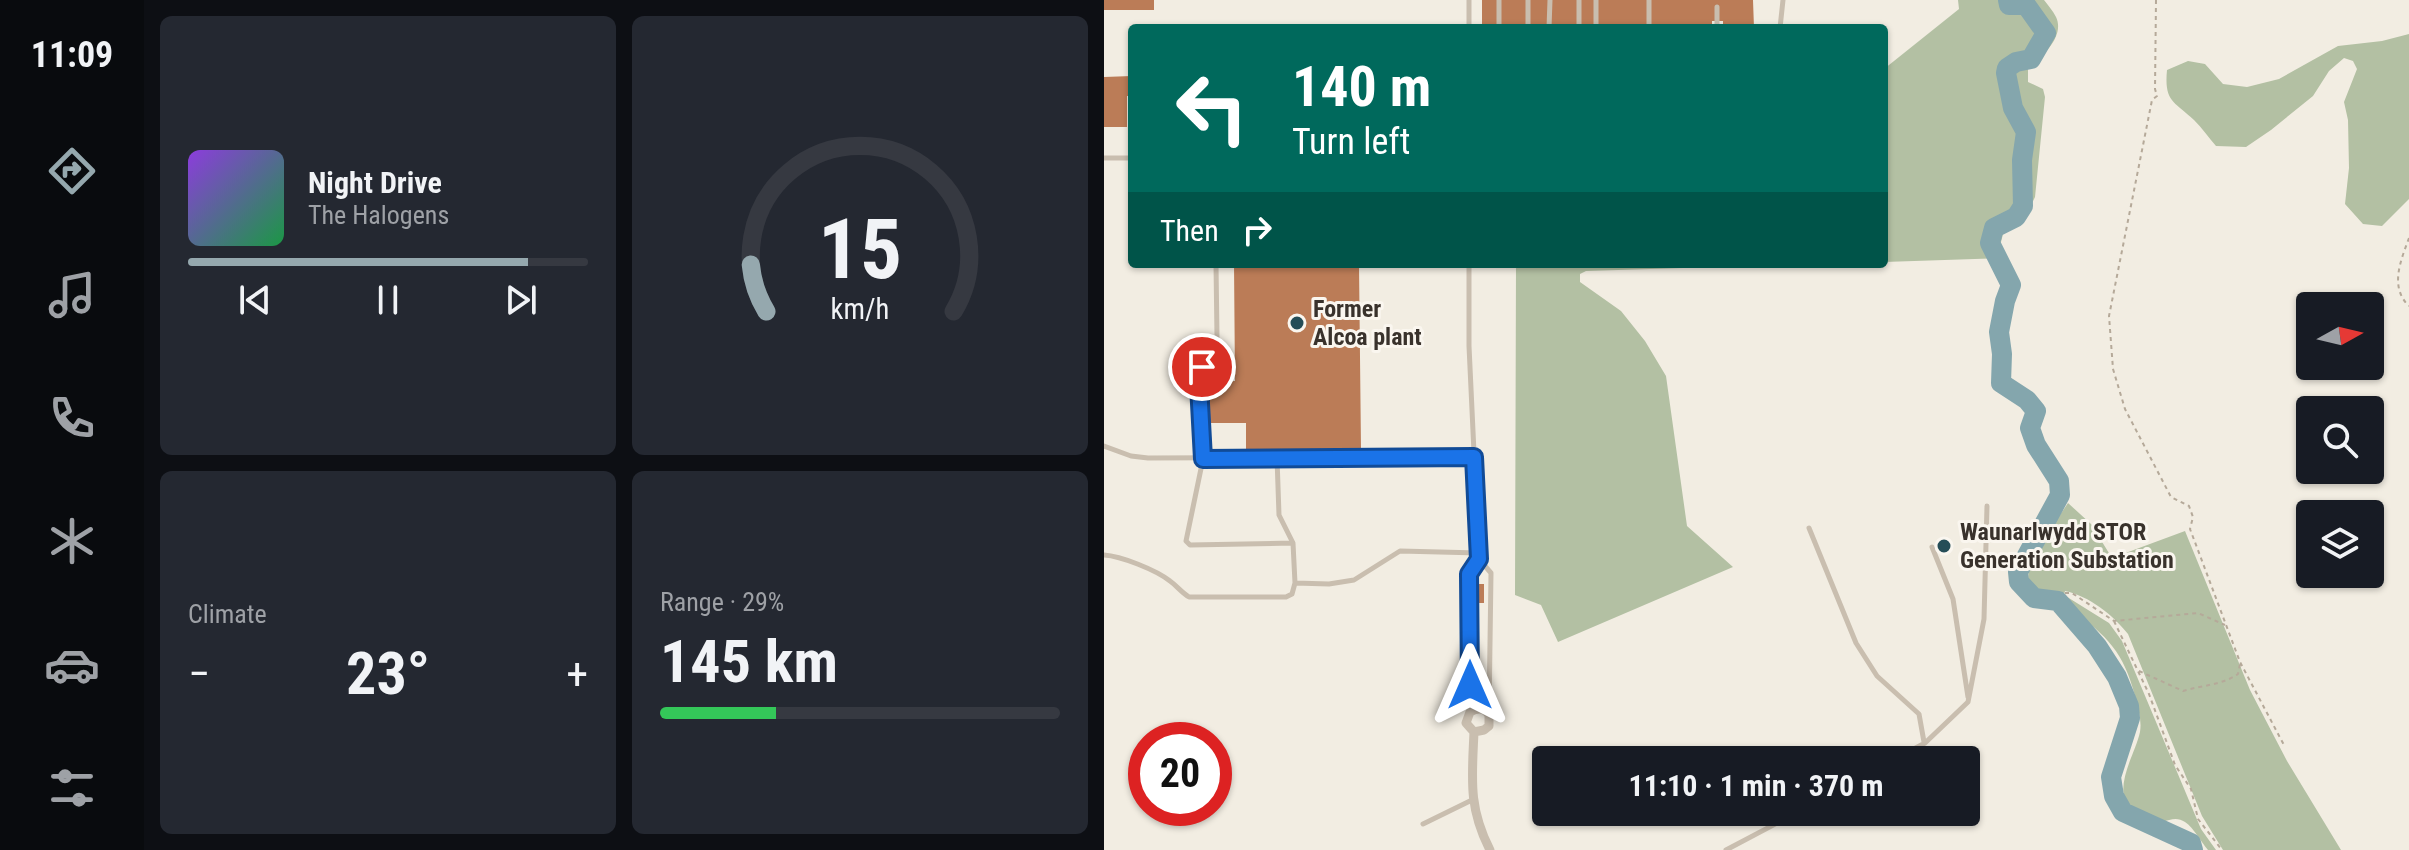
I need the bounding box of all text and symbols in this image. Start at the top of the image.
text: 11:09 [31,34,113,76]
text: 140 m [1292,54,1431,120]
icon: left [1160,56,1264,160]
text: Turn left [1292,121,1410,163]
icon: directions [44,143,100,199]
text: Night Drive [308,165,442,200]
text: The Halogens [308,200,449,230]
text: 15 [818,200,902,297]
icon: right [1235,208,1279,252]
text: Then [1160,213,1219,248]
icon: music [44,267,100,323]
icon: previous [233,278,277,322]
icon: pause [366,278,410,322]
icon: next [499,278,543,322]
text: km/h [831,292,889,326]
north arrow [2296,292,2384,380]
map controls [2296,292,2384,588]
place label: Former Alcoa plant [1313,295,1422,351]
marker: Former Alcoa plant [1288,314,1306,332]
pin [1168,333,1236,401]
icon: arrive [1180,345,1224,389]
icon: phone [44,390,100,446]
button: search [2296,396,2384,484]
button: layers [2296,500,2384,588]
icon: climate [44,513,100,569]
place label: Waunarlwydd STOR Generation Substation [1960,518,2174,574]
marker: Waunarlwydd STOR Generation Substation [1935,537,1953,555]
text: Range · 29% [660,587,784,617]
text: Climate [188,599,267,629]
text: 145 km [660,626,838,697]
icon: car [44,637,100,693]
text: 23° [346,638,430,709]
position arrow [1428,643,1512,727]
text: − [188,648,210,700]
text: + [566,648,588,700]
speed limit sign: 20 [1128,722,1232,826]
icon: filters [44,760,100,816]
text: 11:10 · 1 min · 370 m [1629,768,1883,803]

